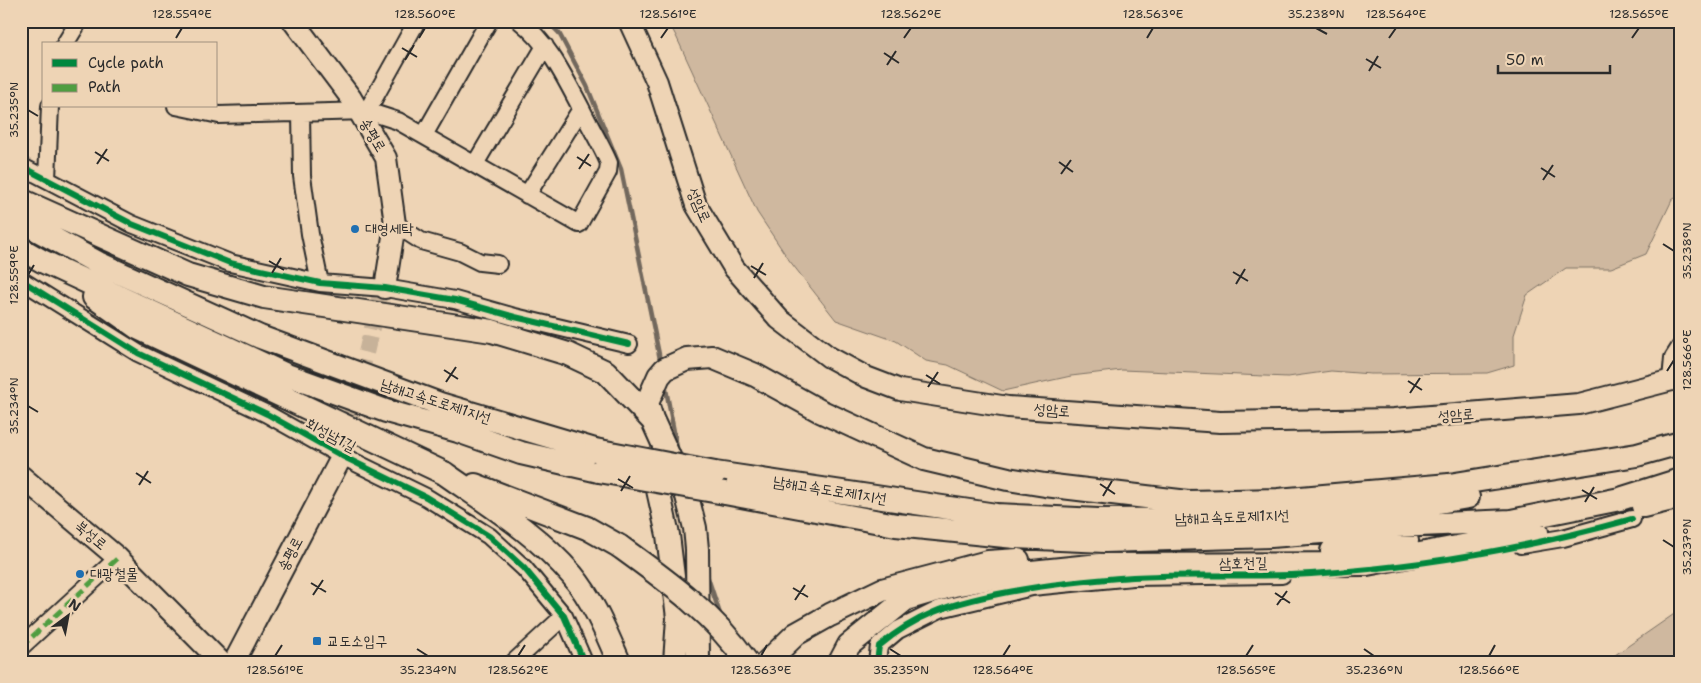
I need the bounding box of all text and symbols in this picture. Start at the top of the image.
text: 128.559°E [152,6,212,22]
text: 128.560°E [395,6,455,22]
text: 128.561°E [640,6,696,22]
text: 128.562°E [881,6,941,22]
text: 128.563°E [1123,6,1183,22]
text: 35.238°N [1287,6,1345,22]
text: 128.564°E [1366,6,1426,22]
text: 128.565°E [1609,6,1669,22]
legend [42,42,218,108]
scale bar [1498,42,1611,74]
text: 50 m [1506,50,1544,70]
text: Cycle path [88,53,164,73]
text: Path [88,77,121,97]
text: 35.235°N [6,82,22,138]
street label: 송평로 [355,114,391,156]
street label: 성암로 [682,184,716,226]
place label: 대영세탁 [365,219,414,239]
text: 35.238°N [1679,222,1695,280]
marker: 대영세탁 [349,223,361,235]
text: 128.559°E [6,245,22,305]
text: 128.566°E [1679,330,1695,390]
street label: 남해고속도로제1지선 [378,374,494,428]
text: 35.234°N [6,377,22,435]
street label: 성암로 [1033,399,1071,421]
street label: 성암로 [1437,404,1475,426]
street label: 회성남1길 [302,413,360,457]
street label: 남해고속도로제1지선 [772,471,888,509]
street label: 남해고속도로제1지선 [1174,505,1290,529]
street label: 북성로 [71,516,111,554]
text: 35.237°N [1679,519,1695,575]
street label: 송평로 [273,533,307,575]
street label: 삼호천길 [1219,553,1267,573]
place label: 대광철물 [90,564,138,584]
marker: 대광철물 [74,568,86,580]
north arrow [42,590,92,640]
text: N [65,594,84,616]
place label: 교도소입구 [327,631,387,651]
marker: 교도소입구 [311,635,323,647]
text: 128.561°E [247,662,303,678]
text: 35.234°N [399,662,457,678]
text: 128.562°E [488,662,548,678]
text: 128.563°E [731,662,791,678]
text: 35.235°N [873,662,929,678]
text: 128.564°E [973,662,1033,678]
text: 128.565°E [1216,662,1276,678]
text: 35.236°N [1345,662,1403,678]
text: 128.566°E [1459,662,1519,678]

